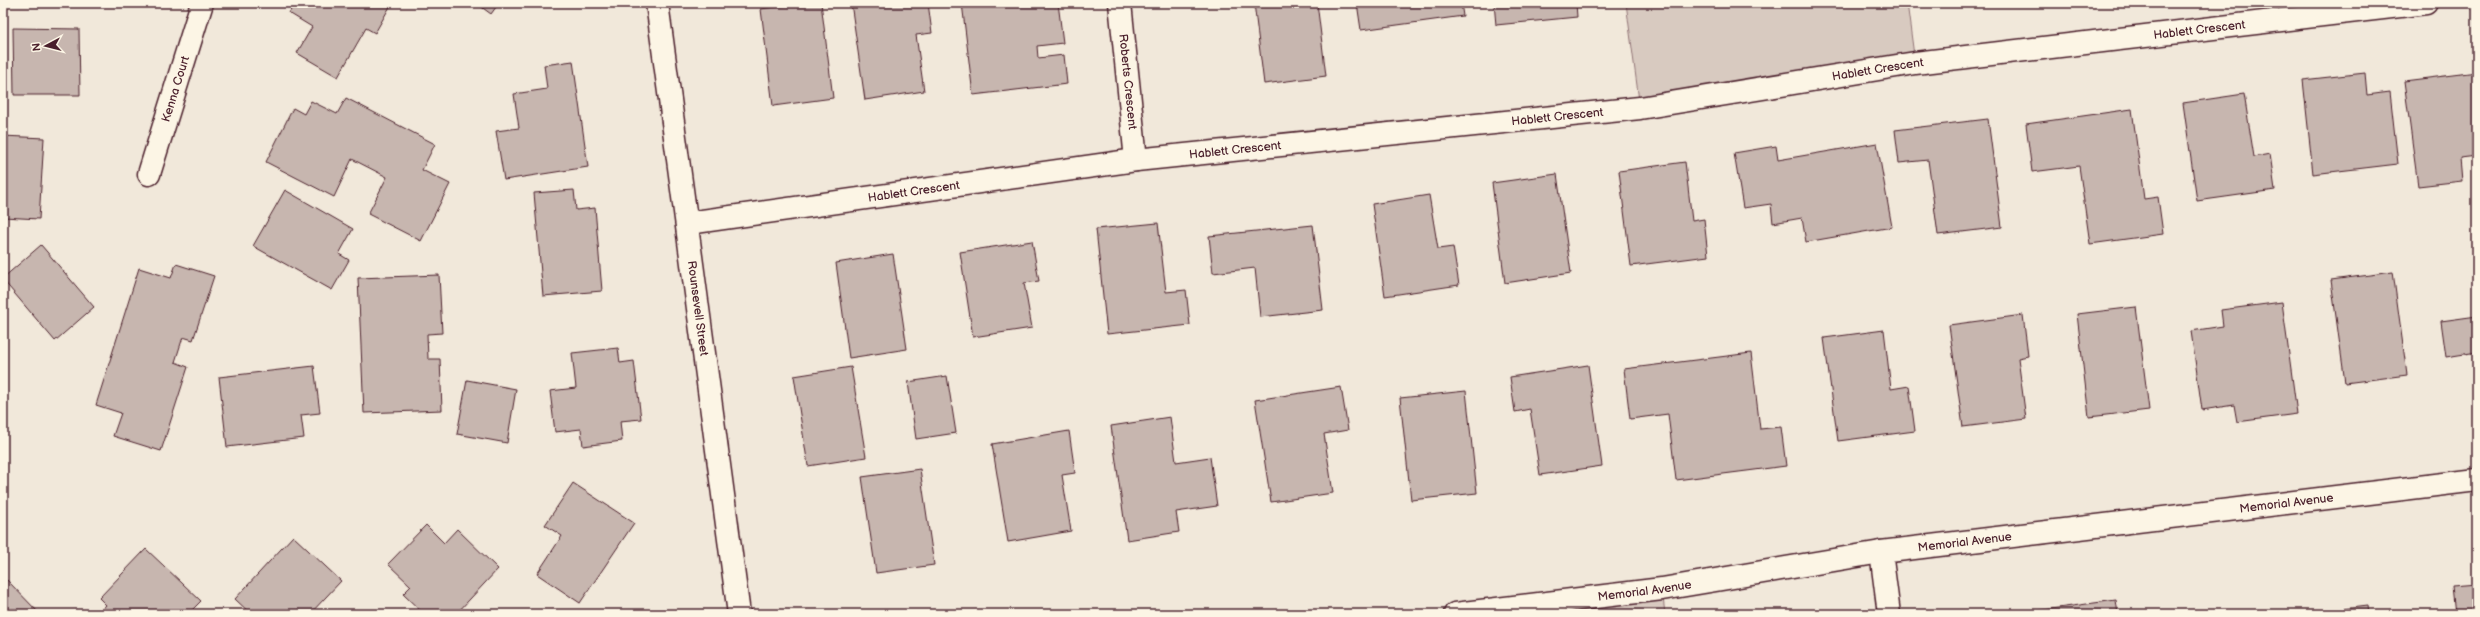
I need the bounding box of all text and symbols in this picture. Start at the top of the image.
street label: Hablett Crescent [2153,17,2246,42]
north arrow [26,26,66,66]
street label: Roberts Crescent [1116,33,1140,131]
text: N [30,42,44,52]
street label: Kenna Court [158,54,193,124]
street label: Hablett Crescent [1831,55,1925,84]
street label: Hablett Crescent [1511,104,1604,129]
street label: Hablett Crescent [1188,138,1282,162]
street label: Hablett Crescent [867,177,961,205]
street label: Rounsevell Street [684,260,712,357]
street label: Memorial Avenue [2239,490,2334,516]
street label: Memorial Avenue [1917,529,2013,555]
street label: Memorial Avenue [1597,577,1693,604]

